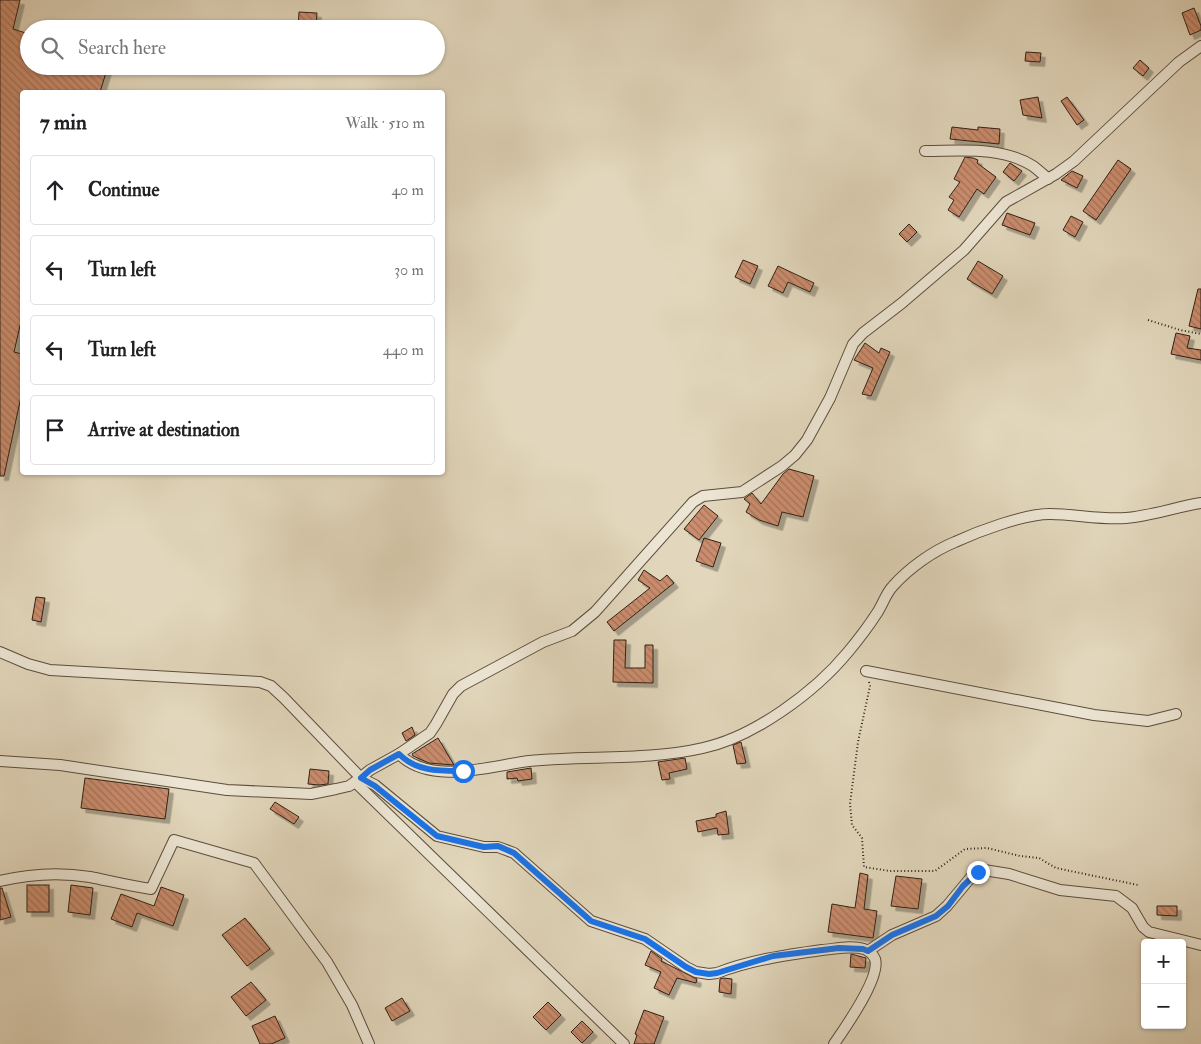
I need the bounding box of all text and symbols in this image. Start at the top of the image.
search box [20,20,445,75]
icon: search [38,34,66,62]
text: Search here [78,36,166,60]
text: 7 min [40,109,87,136]
text: Walk · 510 m [345,113,425,133]
icon: ahead [41,176,69,204]
text: Continue [88,178,159,202]
text: 40 m [391,180,424,200]
icon: left [41,256,69,284]
text: Turn left [88,258,156,282]
text: 30 m [394,260,424,280]
icon: left [41,336,69,364]
text: Turn left [88,338,156,362]
text: 440 m [383,340,424,360]
icon: arrive [41,416,69,444]
text: Arrive at destination [88,418,240,442]
route start [452,760,475,783]
route end [967,861,990,884]
map controls [1141,939,1186,1029]
button: + [1141,939,1186,984]
button: − [1141,984,1186,1029]

